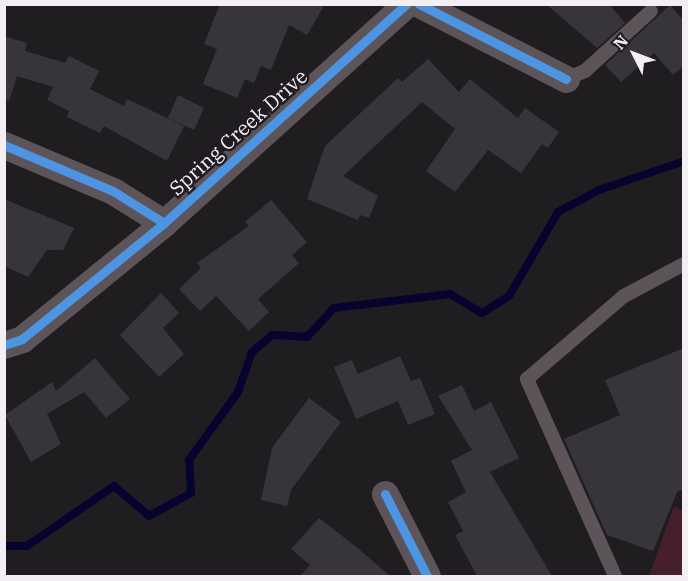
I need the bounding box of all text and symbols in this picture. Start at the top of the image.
north arrow [604,24,664,84]
text: N [609,31,632,53]
street label: Spring Creek Drive [164,64,312,200]

